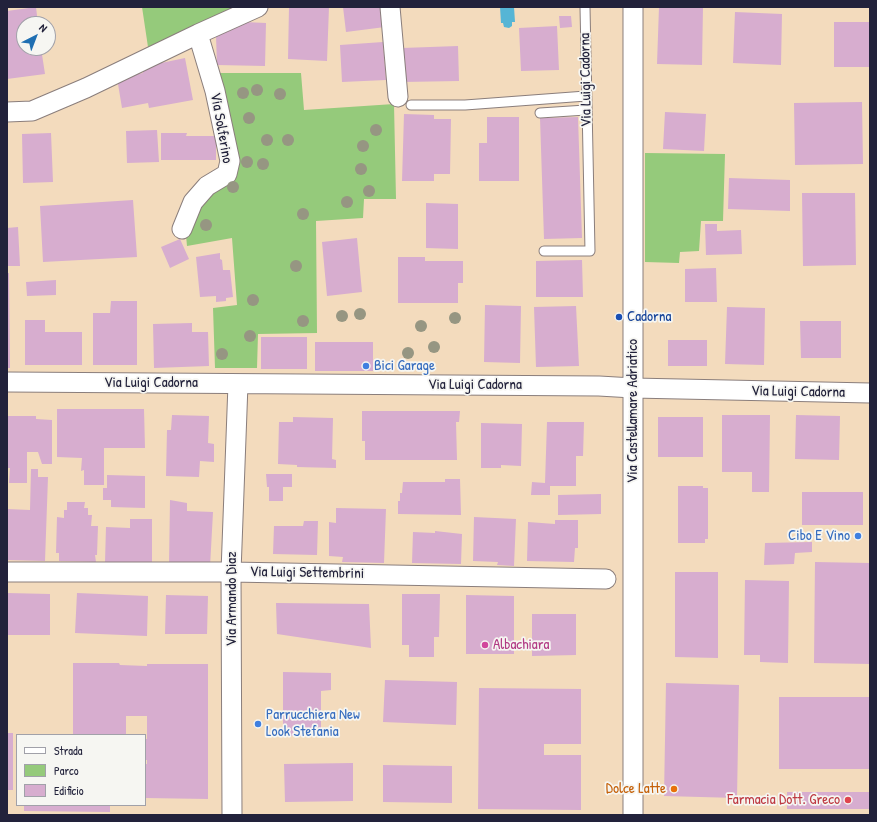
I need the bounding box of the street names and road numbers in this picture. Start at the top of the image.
street label: Via Luigi Cadorna [576,33,596,127]
street label: Via Solferino [206,91,236,165]
street label: Via Castellamare Adriatico [624,339,642,483]
street label: Via Luigi Cadorna [104,374,198,392]
street label: Via Luigi Cadorna [428,376,522,394]
street label: Via Luigi Cadorna [751,382,845,402]
street label: Via Armando Diaz [223,551,241,647]
street label: Via Luigi Settembrini [250,563,364,583]

